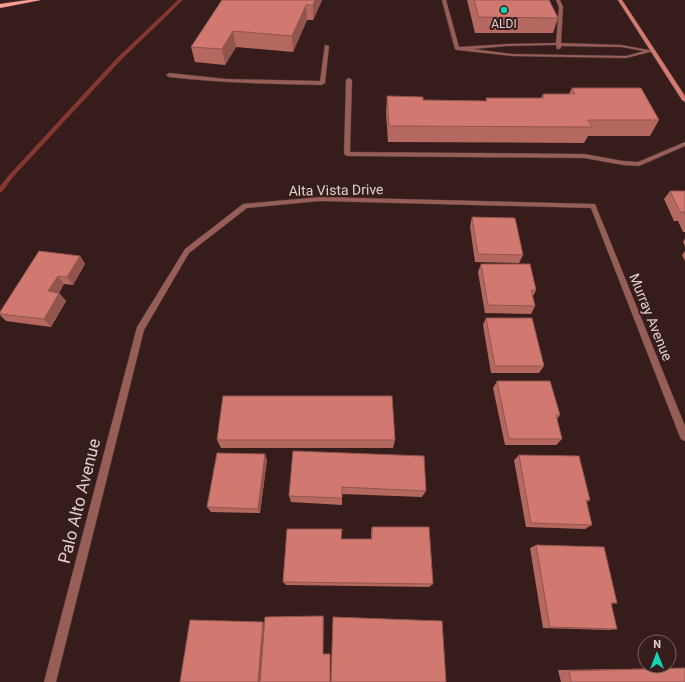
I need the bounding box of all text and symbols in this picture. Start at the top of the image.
marker: ALDI [499,5,509,15]
place label: ALDI [491,17,517,31]
street label: Alta Vista Drive [288,181,384,199]
street label: Murray Avenue [626,271,676,363]
street label: Palo Alto Avenue [54,436,104,566]
north arrow [637,634,677,674]
text: N [653,638,661,651]

